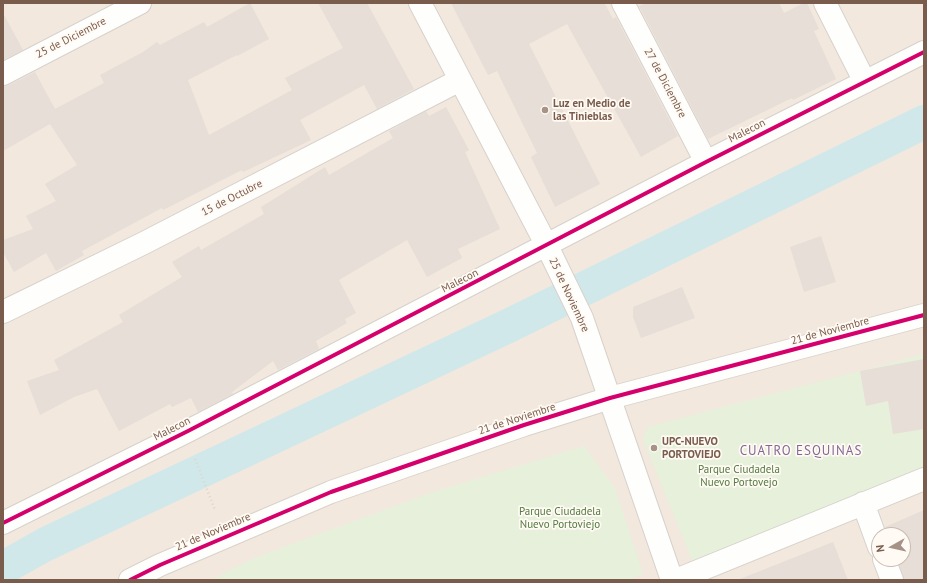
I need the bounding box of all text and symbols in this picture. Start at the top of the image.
street label: 25 de Diciembre [34,15,108,61]
street label: 27 de Diciembre [641,46,689,120]
place label: Luz en Medio de las Tinieblas [553,97,630,123]
marker: Luz en Medio de las Tinieblas [540,105,550,115]
street label: Malecon [726,116,768,146]
street label: 15 de Octubre [199,177,265,219]
street label: 25 de Noviembre [546,256,592,334]
street label: Malecon [439,266,481,296]
street label: 21 de Noviembre [789,314,871,348]
street label: 21 de Noviembre [477,400,557,438]
street label: Malecon [151,414,193,444]
place label: UPC-NUEVO PORTOVIEJO [662,435,721,461]
marker: UPC-NUEVO PORTOVIEJO [649,443,659,453]
district label: CUATRO ESQUINAS [740,443,862,459]
park label: Parque Ciudadela Nuevo Portovejo [698,463,780,489]
park label: Parque Ciudadela Nuevo Portoviejo [519,505,601,531]
street label: 21 de Noviembre [173,510,253,554]
north arrow [871,527,911,567]
text: N [873,544,888,553]

